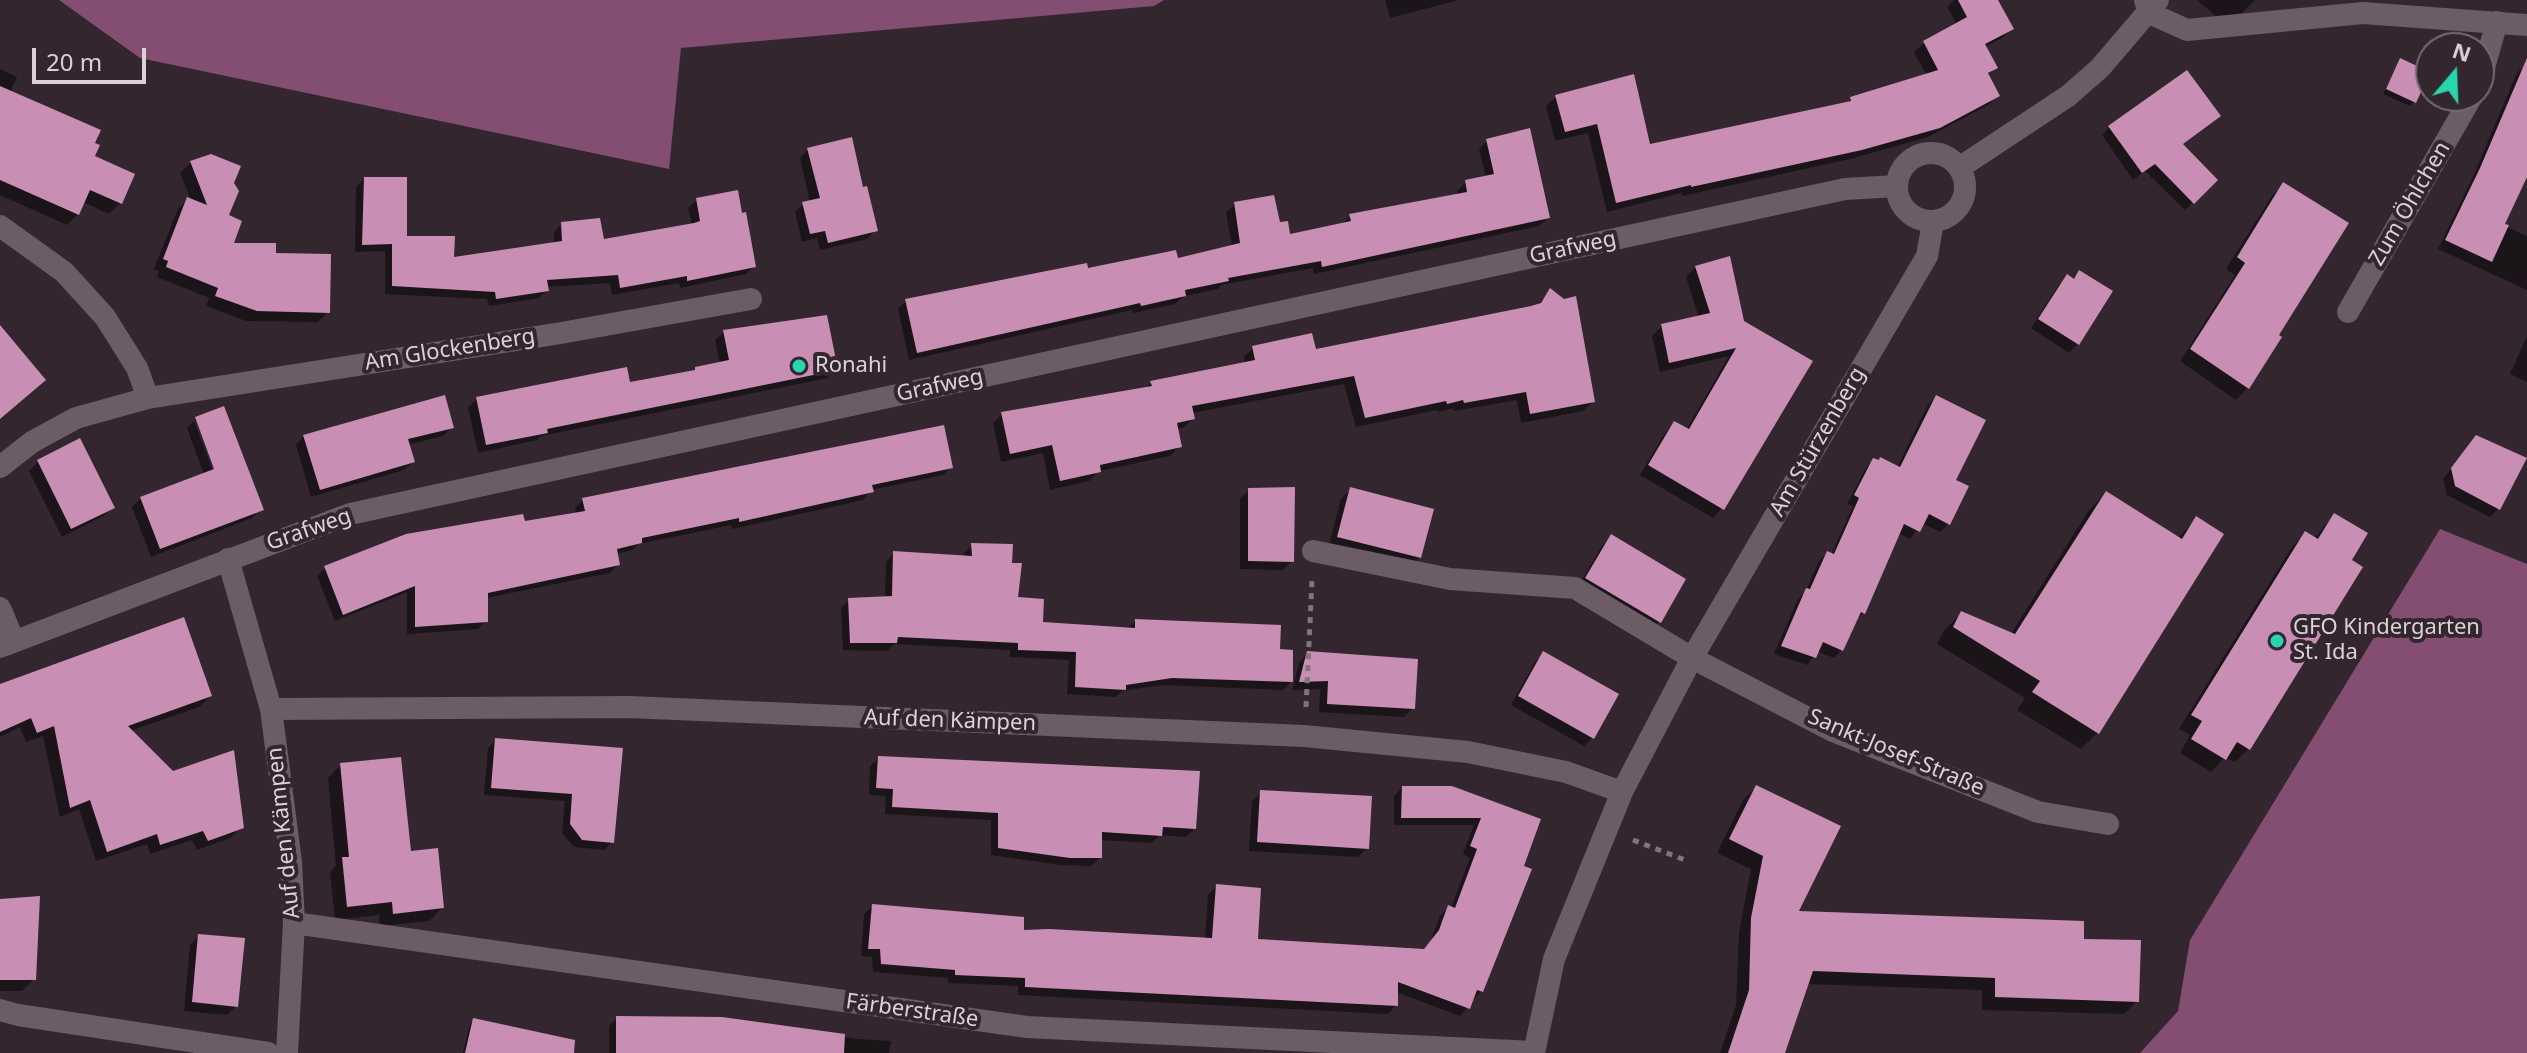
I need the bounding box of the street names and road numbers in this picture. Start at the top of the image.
street label: Zum Öhlchen [2364,137,2456,271]
street label: Grafweg [1527,226,1619,270]
street label: Am Glockenberg [363,324,537,376]
street label: Am Stürzenberg [1765,363,1871,521]
street label: Grafweg [894,364,986,408]
street label: Grafweg [263,503,355,557]
street label: Sankt-Josef-Straße [1804,704,1988,802]
street label: Auf den Kämpen [863,705,1037,737]
street label: Auf den Kämpen [262,746,306,920]
street label: Färberstraße [844,989,980,1033]

